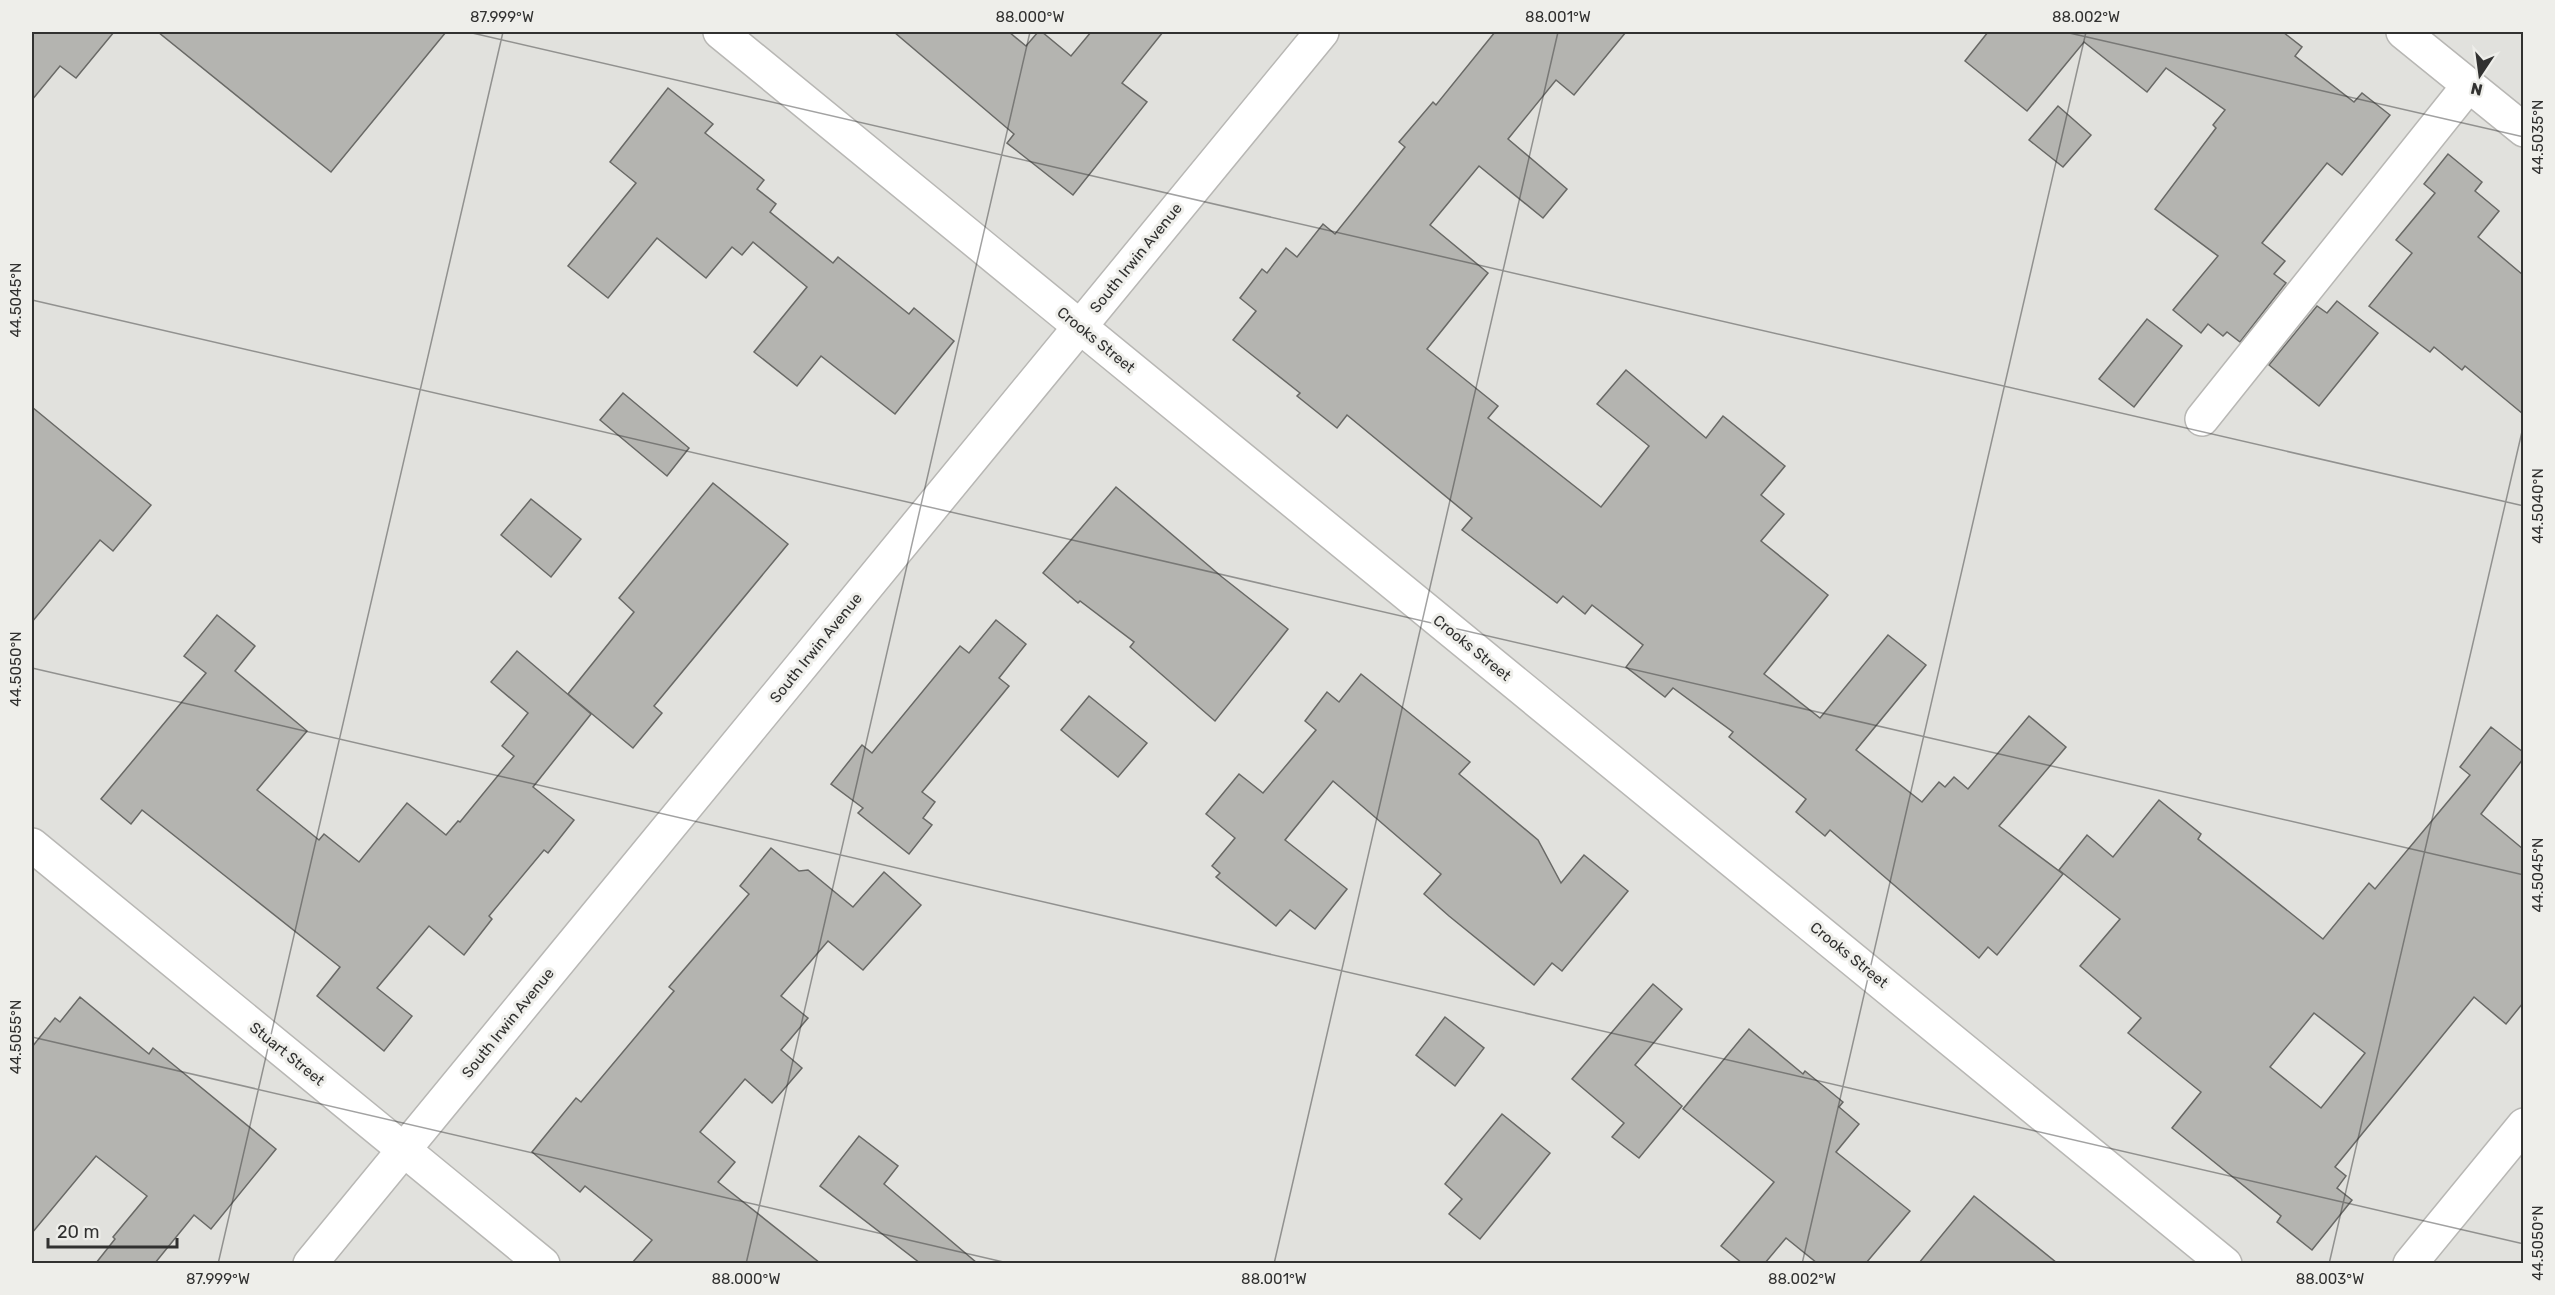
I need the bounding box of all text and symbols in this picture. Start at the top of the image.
text: 87.999°W [470,8,534,26]
text: 88.000°W [996,8,1064,26]
text: 88.001°W [1525,8,1591,26]
text: 88.002°W [2052,8,2120,26]
north arrow [2450,45,2510,105]
text: N [2469,79,2484,100]
text: 44.5035°N [2529,100,2547,174]
street label: South Irwin Avenue [1086,199,1186,317]
text: 44.5045°N [7,262,25,338]
street label: Crooks Street [1053,303,1139,377]
text: 44.5040°N [2529,468,2547,544]
street label: South Irwin Avenue [766,589,866,707]
street label: Crooks Street [1429,611,1515,685]
text: 44.5050°N [7,631,25,707]
text: 44.5045°N [2529,837,2547,913]
street label: Crooks Street [1806,918,1892,992]
street label: South Irwin Avenue [458,964,558,1082]
text: 44.5055°N [7,1000,25,1074]
street label: Stuart Street [246,1018,328,1090]
text: 44.5050°N [2529,1205,2547,1281]
scale bar [48,1211,177,1249]
text: 20 m [57,1221,99,1243]
text: 87.999°W [186,1270,250,1288]
text: 88.000°W [712,1270,780,1288]
text: 88.001°W [1241,1270,1307,1288]
text: 88.002°W [1768,1270,1836,1288]
text: 88.003°W [2296,1270,2364,1288]

